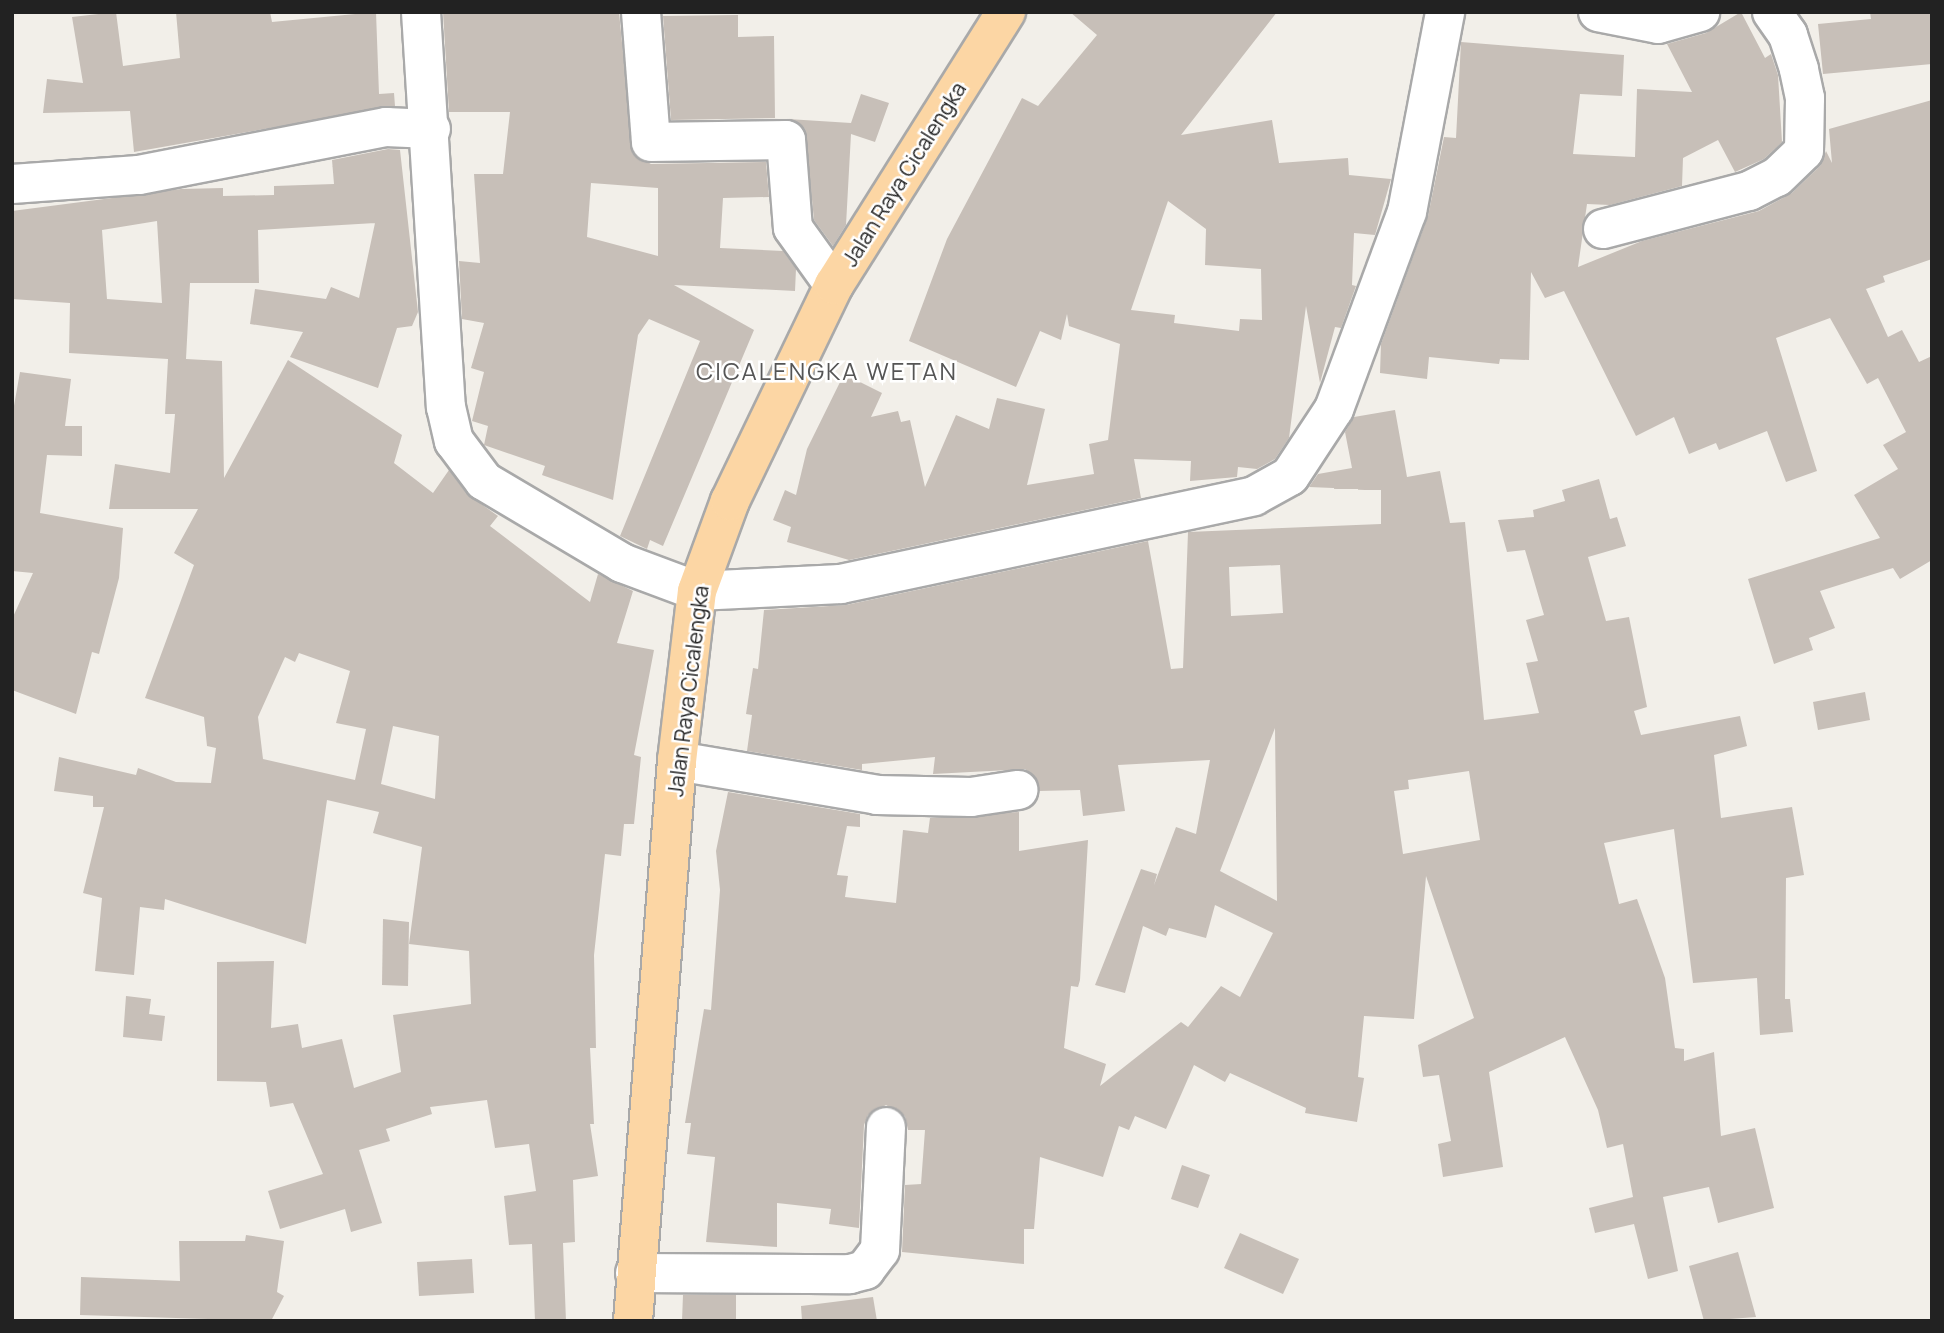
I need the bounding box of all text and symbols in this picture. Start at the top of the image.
street label: Jalan Raya Cicalengka [837,77,971,271]
district label: CICALENGKA WETAN [698,357,956,385]
street label: Jalan Raya Cicalengka [663,584,713,798]

